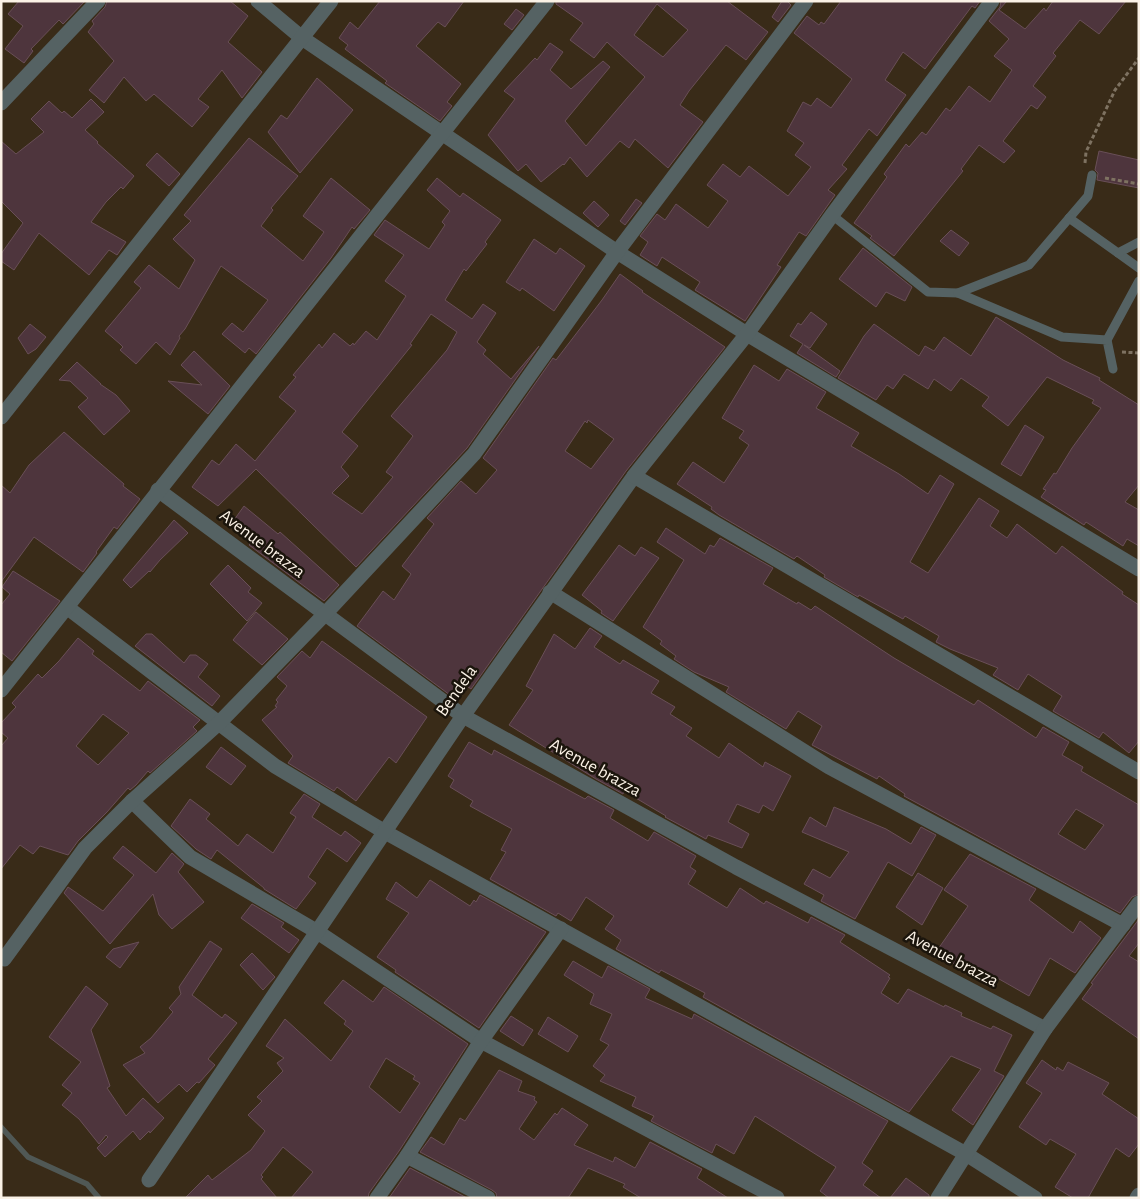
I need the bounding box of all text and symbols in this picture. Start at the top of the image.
street label: Avenue brazza [216,506,308,582]
street label: Bendela [433,662,481,720]
street label: Avenue brazza [546,735,644,801]
street label: Avenue brazza [903,927,1001,991]

